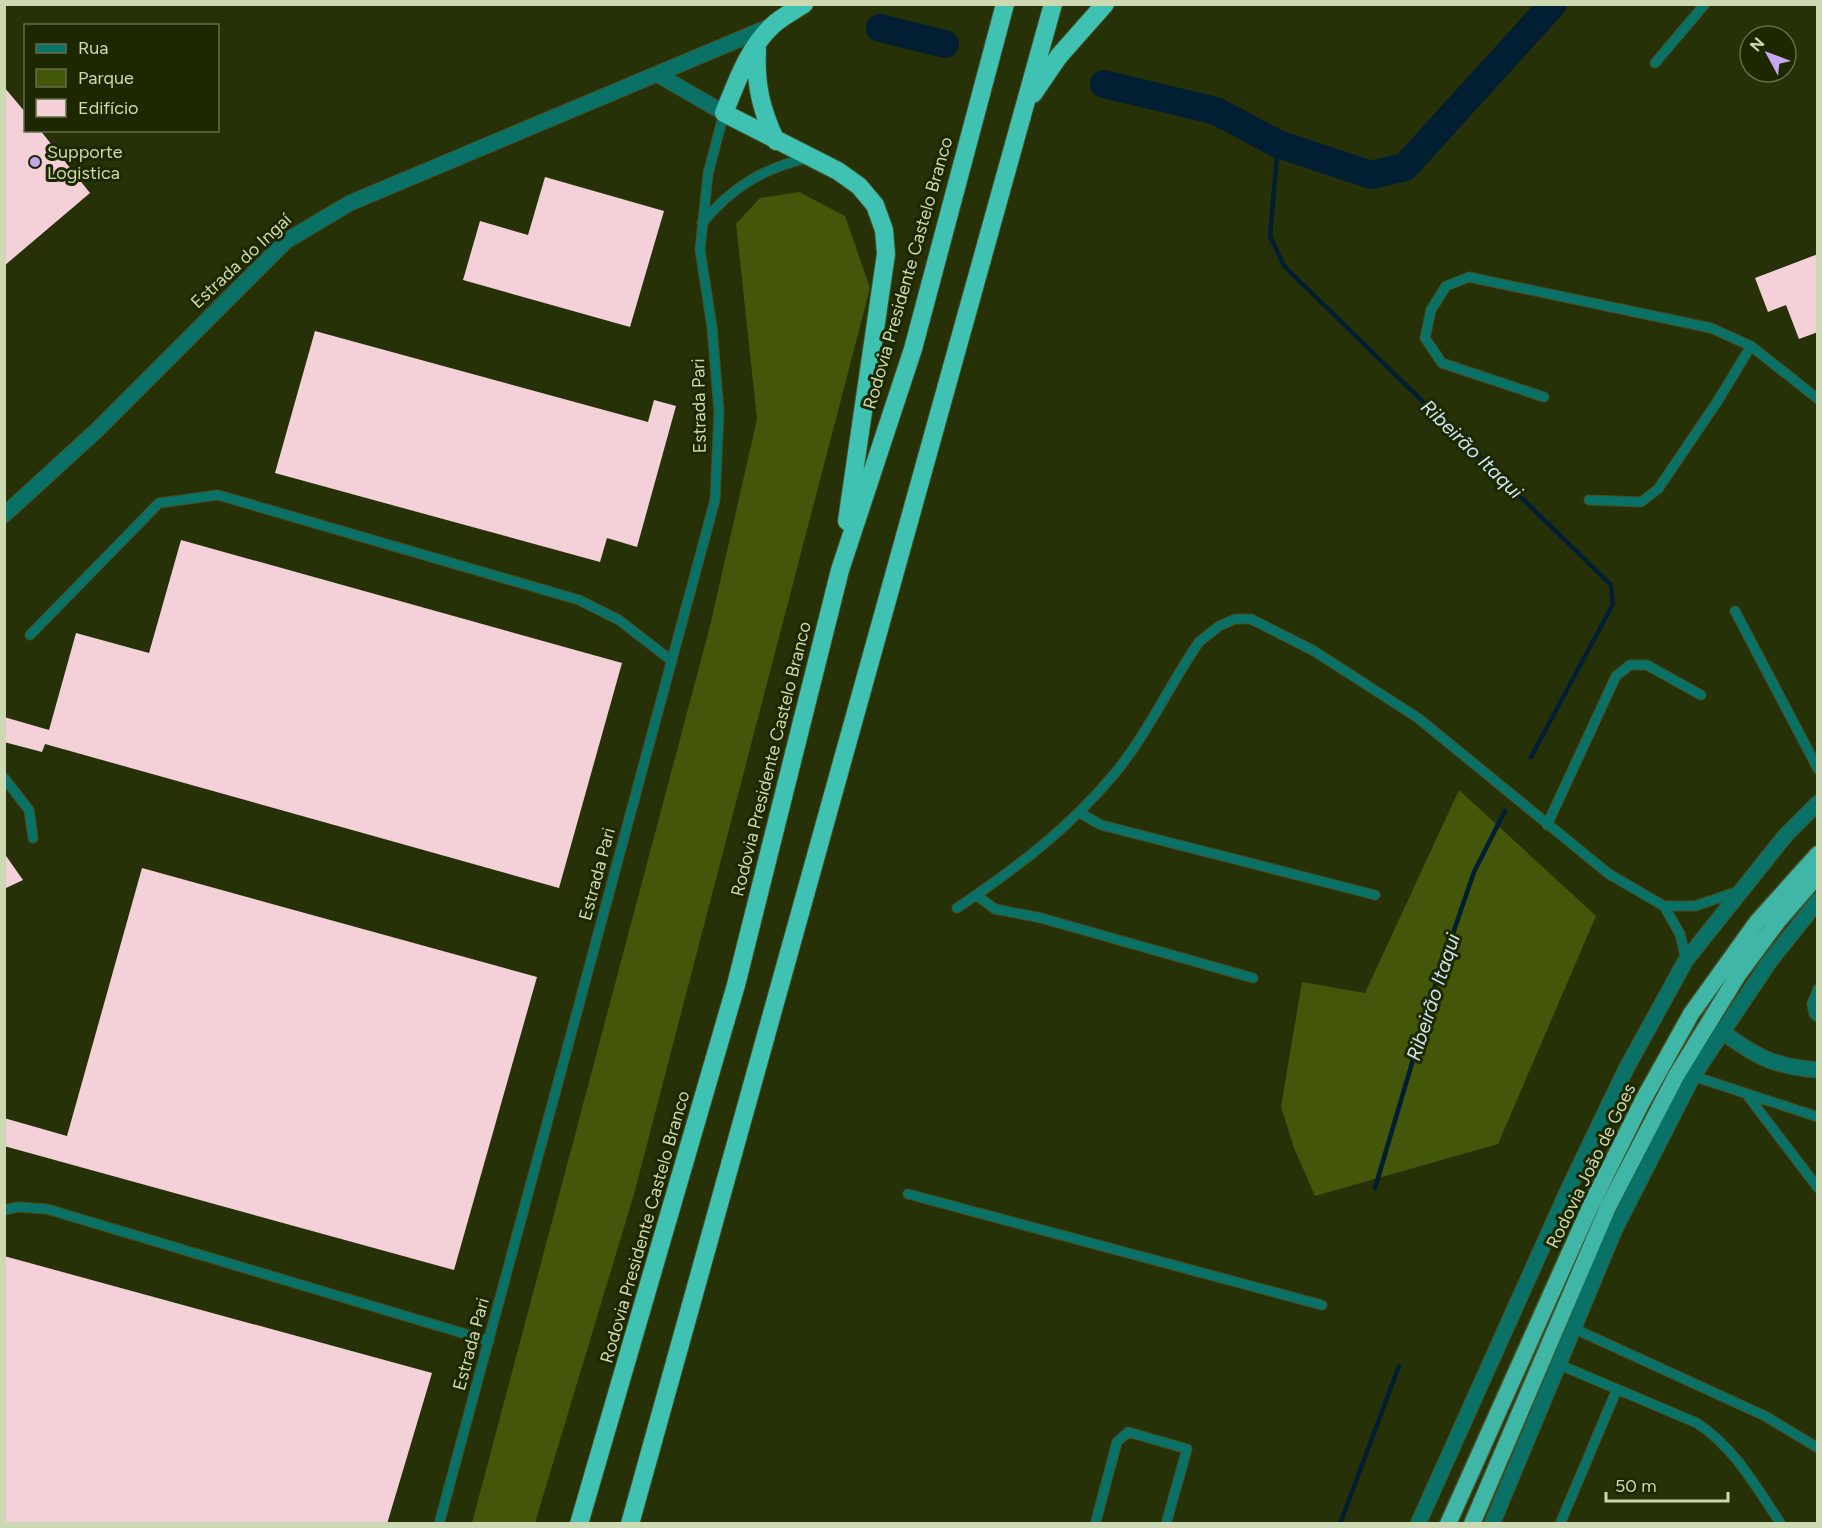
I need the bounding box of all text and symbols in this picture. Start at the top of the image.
legend [24,24,219,132]
north arrow [1738,24,1798,84]
text: N [1746,34,1768,55]
text: Rua [78,37,109,59]
text: Parque [78,67,134,89]
text: Edifício [78,97,139,119]
street label: Rodovia Presidente Castelo Branco [859,134,957,412]
place label: Supporte Logistica [47,141,123,184]
marker: Supporte Logistica [28,155,42,169]
street label: Estrada do Ingaí [186,208,296,313]
street label: Estrada Pari [687,358,711,454]
water label: Ribeirão Itaqui [1416,394,1528,504]
street label: Rodovia Presidente Castelo Branco [726,619,816,899]
street label: Estrada Pari [574,825,620,923]
water label: Ribeirão Itaqui [1401,930,1465,1064]
street label: Rodovia João de Goes [1542,1080,1640,1252]
street label: Rodovia Presidente Castelo Branco [596,1088,694,1366]
street label: Estrada Pari [448,1295,494,1393]
scale bar [1606,1465,1728,1503]
text: 50 m [1615,1475,1657,1497]

